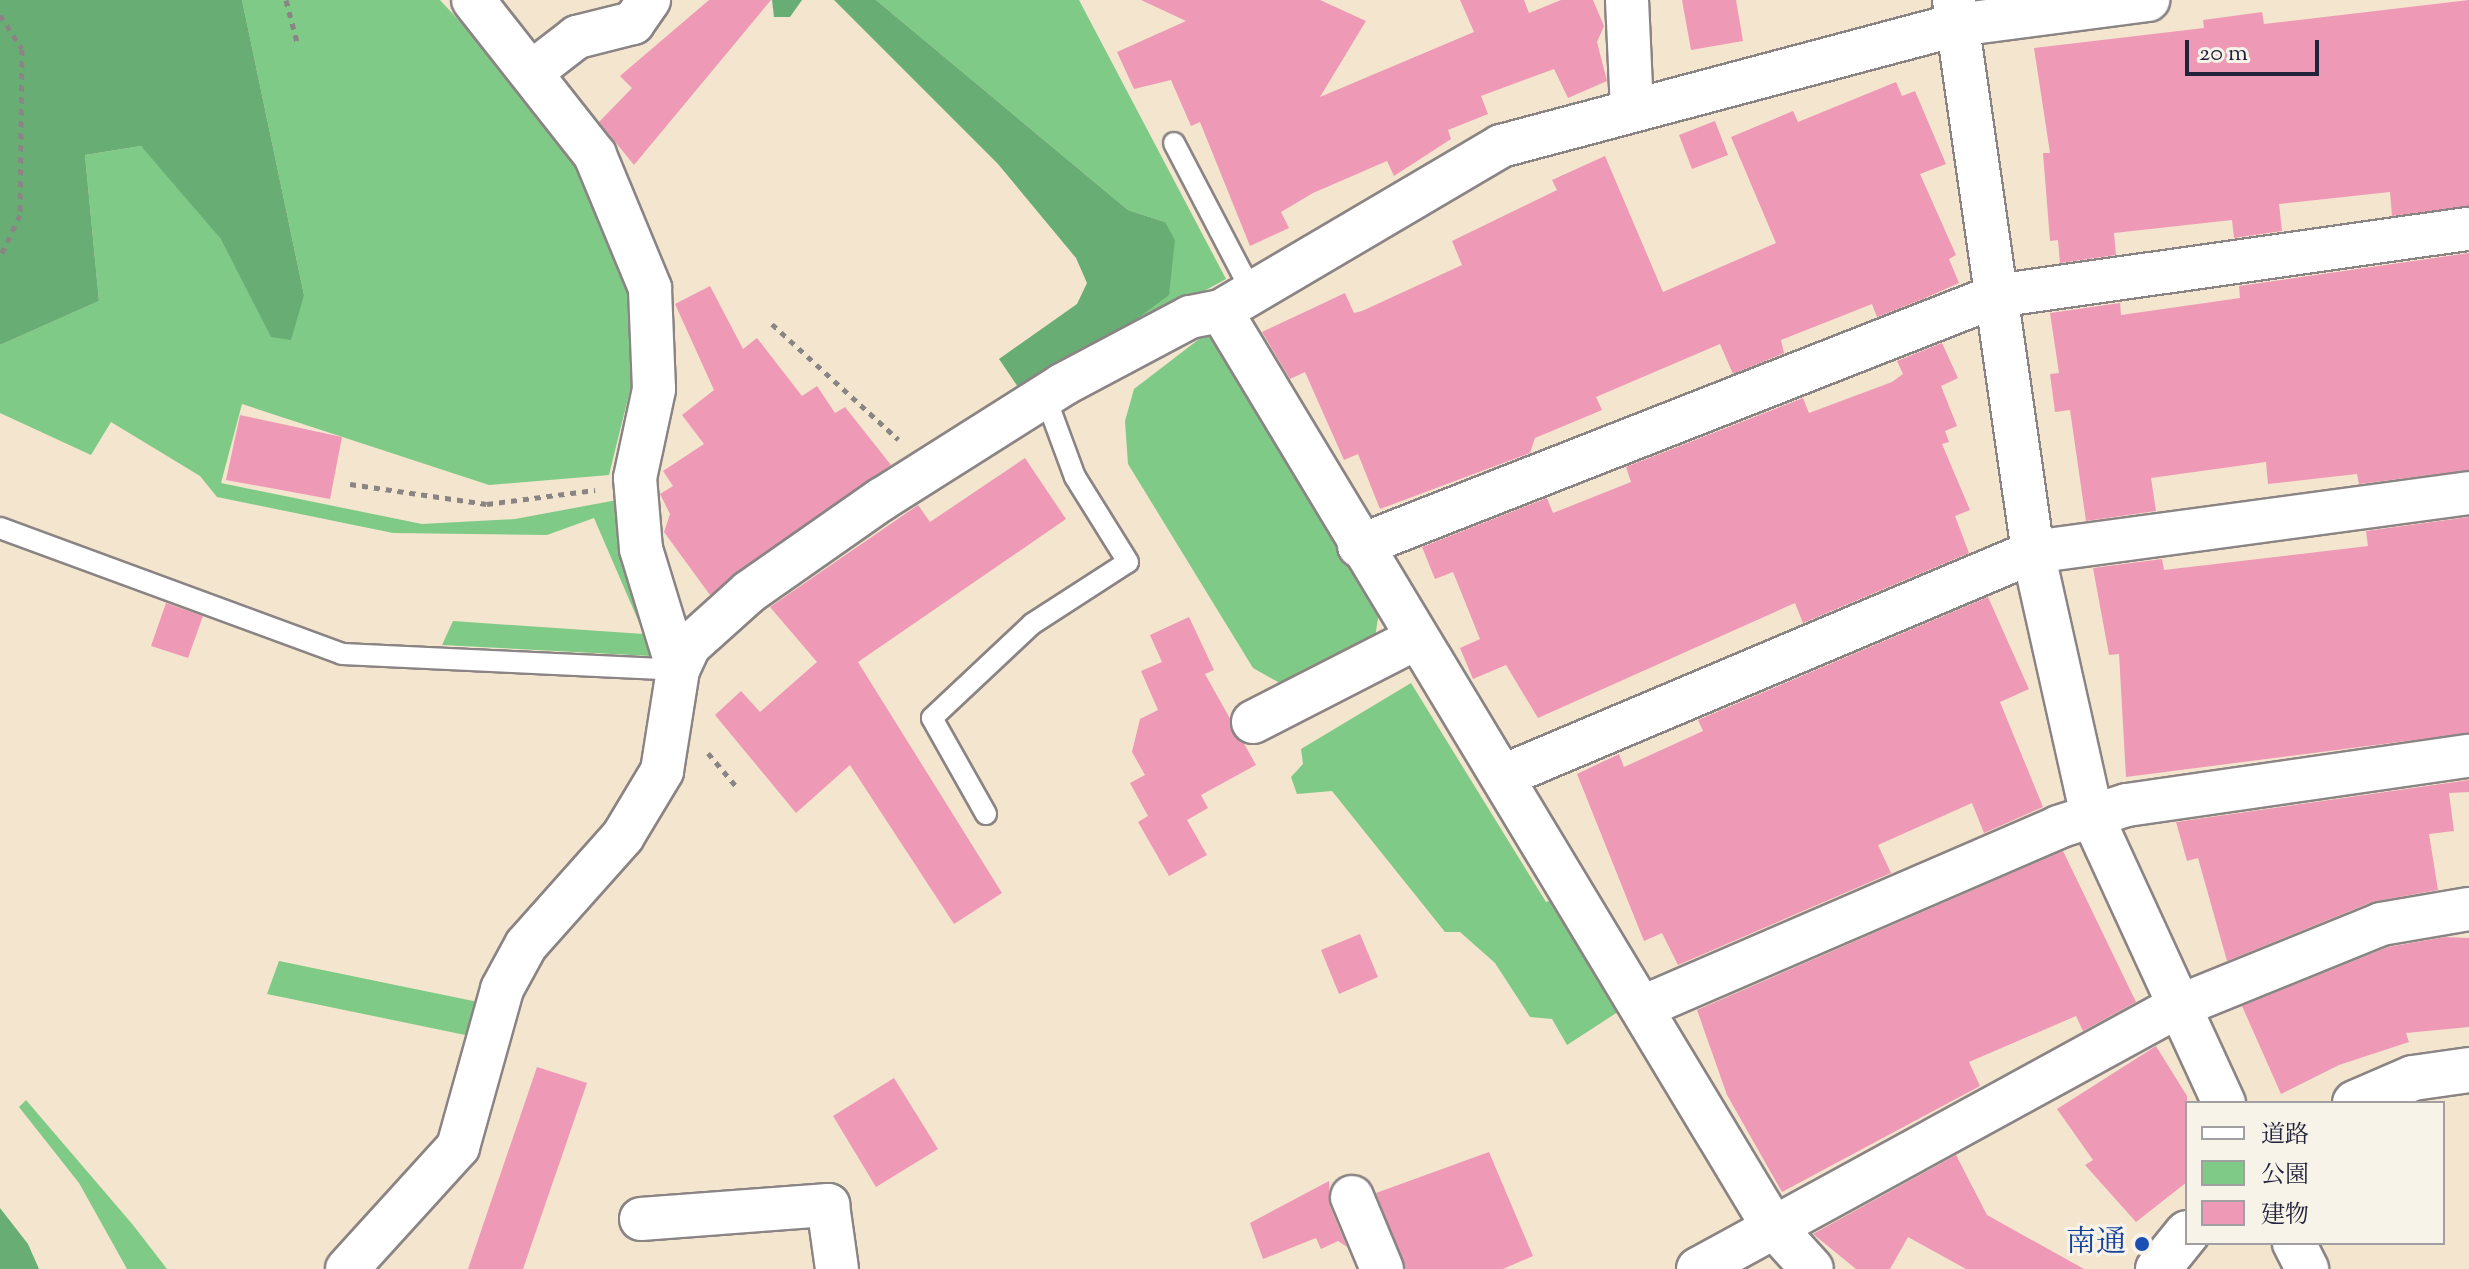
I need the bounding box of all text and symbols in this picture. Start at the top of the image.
scale bar [2189,24,2323,74]
text: 20 m [2199,37,2248,71]
legend [2185,1101,2445,1245]
text: 道路 [2261,1119,2309,1153]
text: 公園 [2261,1159,2309,1193]
text: 建物 [2261,1199,2309,1233]
place label: 南通 [2066,1226,2126,1262]
marker: 南通 [2133,1235,2151,1253]

